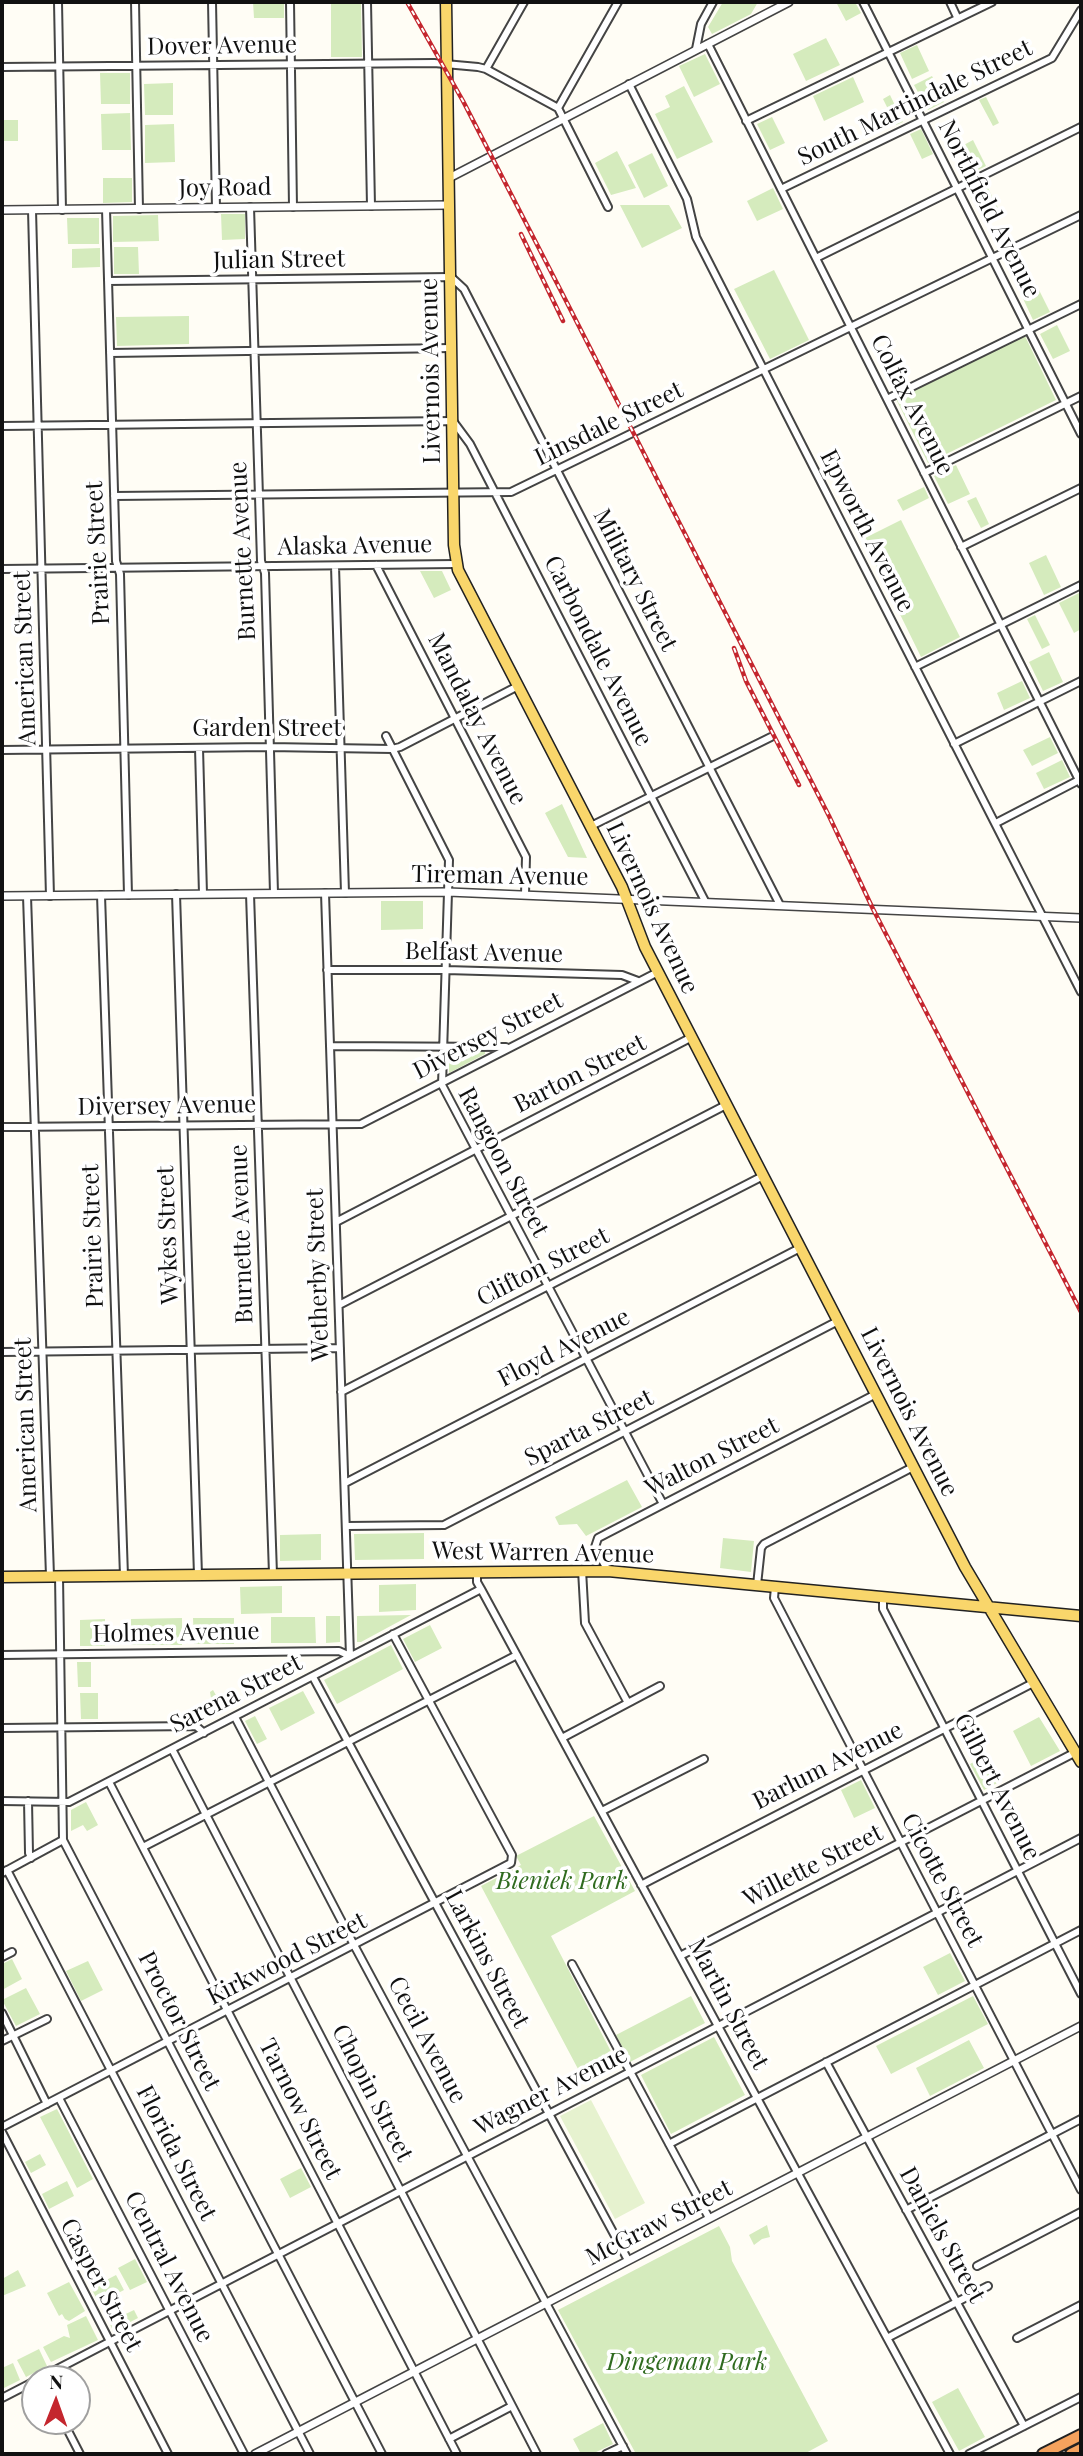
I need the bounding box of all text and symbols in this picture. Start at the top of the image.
street label: Dover Avenue [147,30,297,62]
street label: South Martindale Street [793,34,1037,172]
street label: Northfield Avenue [932,115,1046,303]
street label: Joy Road [178,173,272,203]
street label: Julian Street [213,244,345,276]
street label: Livernois Avenue [415,278,447,464]
street label: Colfax Avenue [864,330,960,480]
street label: Linsdale Street [530,376,688,472]
street label: Epworth Avenue [814,445,920,617]
street label: Burnette Avenue [224,461,262,641]
street label: Prairie Street [80,480,116,626]
street label: Military Street [587,504,683,656]
street label: Alaska Avenue [277,530,433,562]
street label: Carbondale Avenue [538,551,658,751]
street label: American Street [8,570,42,746]
street label: Mandalay Avenue [421,628,533,810]
street label: Garden Street [192,715,342,743]
street label: Livernois Avenue [600,818,704,998]
street label: Tireman Avenue [411,860,589,892]
street label: Belfast Avenue [405,937,563,969]
street label: Diversey Street [408,986,568,1086]
street label: Barton Street [509,1028,651,1120]
street label: Rangoon Street [452,1082,554,1242]
street label: Diversey Avenue [77,1090,257,1122]
street label: Burnette Avenue [224,1144,260,1324]
street label: Prairie Street [76,1164,110,1308]
street label: Wykes Street [151,1165,185,1305]
street label: Wetherby Street [301,1188,335,1362]
street label: Clifton Street [472,1221,614,1313]
street label: Floyd Avenue [493,1302,635,1394]
street label: Livernois Avenue [854,1323,964,1501]
street label: American Street [9,1337,43,1513]
street label: Sparta Street [520,1383,658,1473]
street label: Walton Street [641,1411,783,1503]
street label: West Warren Avenue [432,1537,654,1569]
street label: Holmes Avenue [92,1617,260,1649]
street label: Sarena Street [165,1648,307,1740]
street label: Gilbert Avenue [948,1709,1046,1865]
street label: Barlum Avenue [748,1716,908,1816]
street label: Cicotte Street [895,1808,989,1952]
street label: Willette Street [739,1819,887,1913]
park label: Bieniek Park [496,1868,628,1896]
street label: Larkins Street [439,1885,535,2033]
street label: Kirkwood Street [202,1906,372,2012]
street label: Martin Street [682,1934,774,2074]
street label: Proctor Street [132,1947,226,2095]
street label: Cecil Avenue [382,1972,472,2108]
street label: Chopin Street [325,2020,419,2166]
street label: Tarnow Street [252,2034,348,2184]
street label: Wagner Avenue [470,2040,632,2142]
street label: Florida Street [130,2081,222,2225]
street label: Daniels Street [893,2162,991,2308]
street label: McGraw Street [581,2174,737,2272]
street label: Central Avenue [118,2186,220,2348]
street label: Casper Street [54,2214,148,2356]
park label: Dingeman Park [607,2349,767,2377]
north arrow [21,2365,91,2435]
text: N [49,2368,63,2394]

